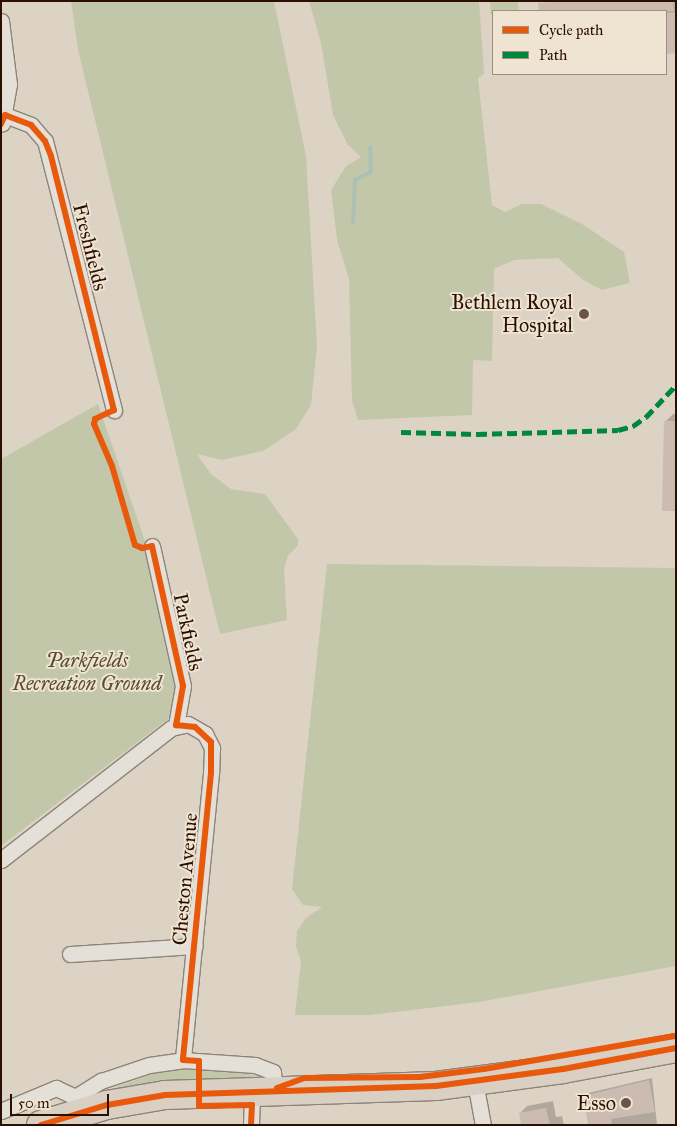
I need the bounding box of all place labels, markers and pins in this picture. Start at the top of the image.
place label: Bethlem Royal Hospital [451,290,573,337]
marker: Bethlem Royal Hospital [577,307,591,321]
place label: Esso [577,1091,616,1115]
marker: Esso [620,1097,632,1109]

